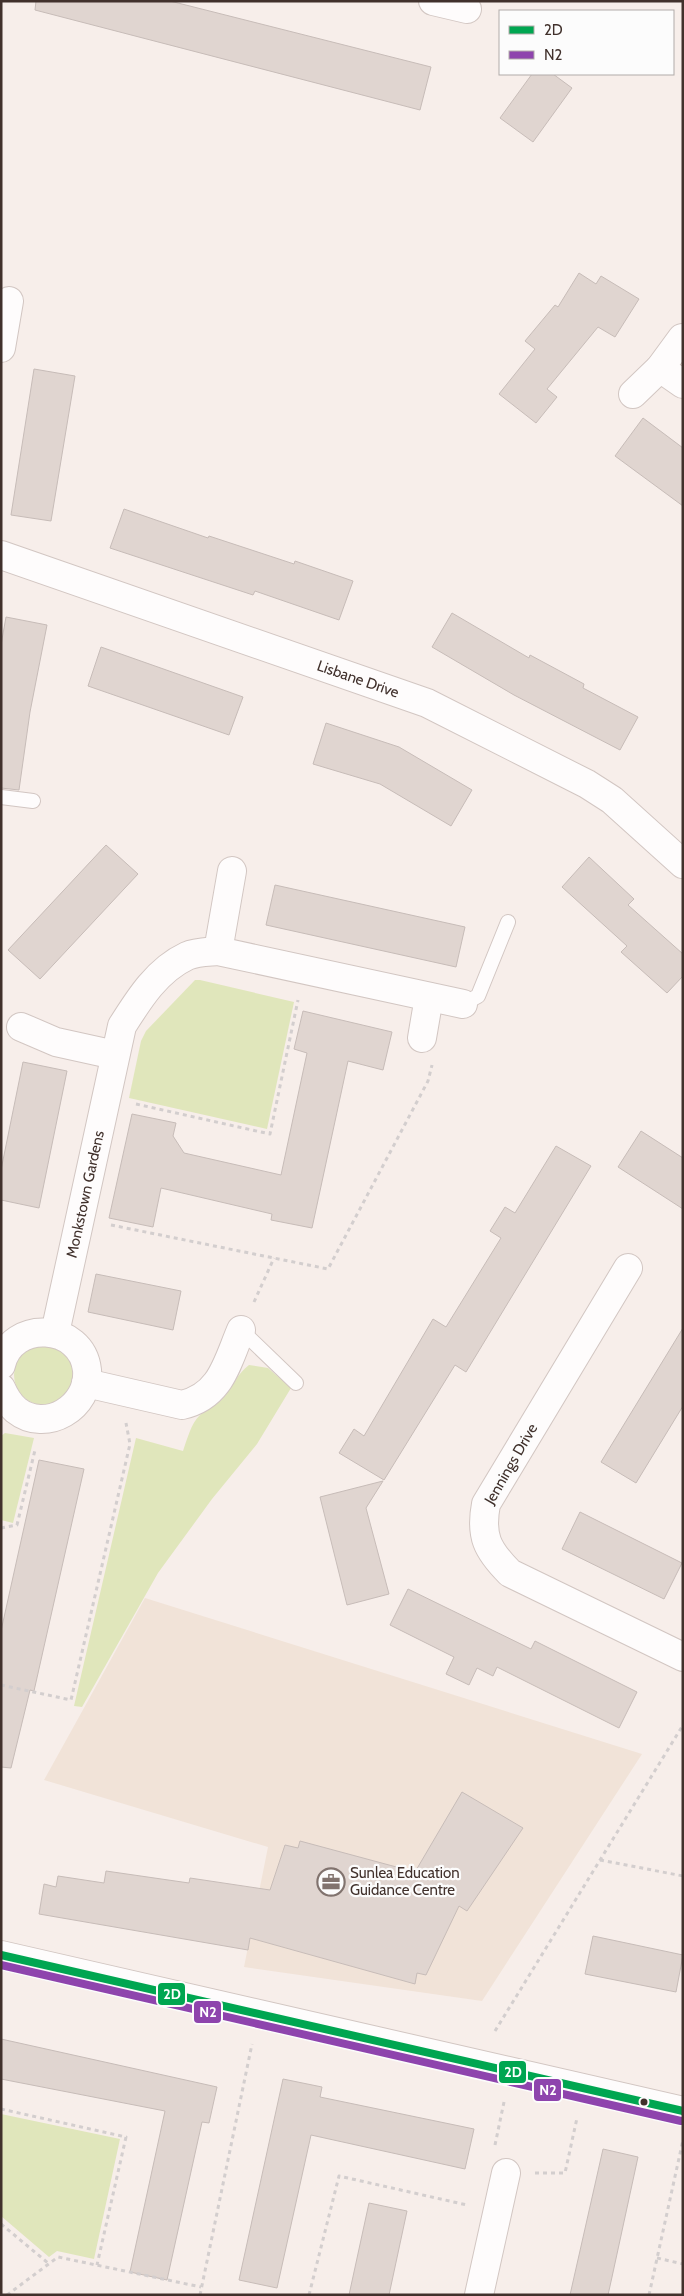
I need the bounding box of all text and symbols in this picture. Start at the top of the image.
legend [499,10,674,75]
text: 2D [544,21,563,39]
text: N2 [544,46,563,64]
street label: Lisbane Drive [315,657,402,702]
street label: Monkstown Gardens [63,1129,108,1260]
street label: Jennings Drive [480,1420,542,1508]
place label: Sunlea Education Guidance Centre [350,1864,460,1899]
office icon: Sunlea Education Guidance Centre [316,1867,346,1897]
line badge: 2D [157,1982,186,2006]
text: 2D [163,1985,181,2003]
line badge: N2 [193,2000,222,2024]
text: N2 [199,2003,217,2021]
line badge: 2D [498,2060,527,2084]
text: 2D [504,2063,522,2081]
line badge: N2 [533,2078,562,2102]
text: N2 [539,2081,557,2099]
unlabelled marker [639,2097,649,2107]

